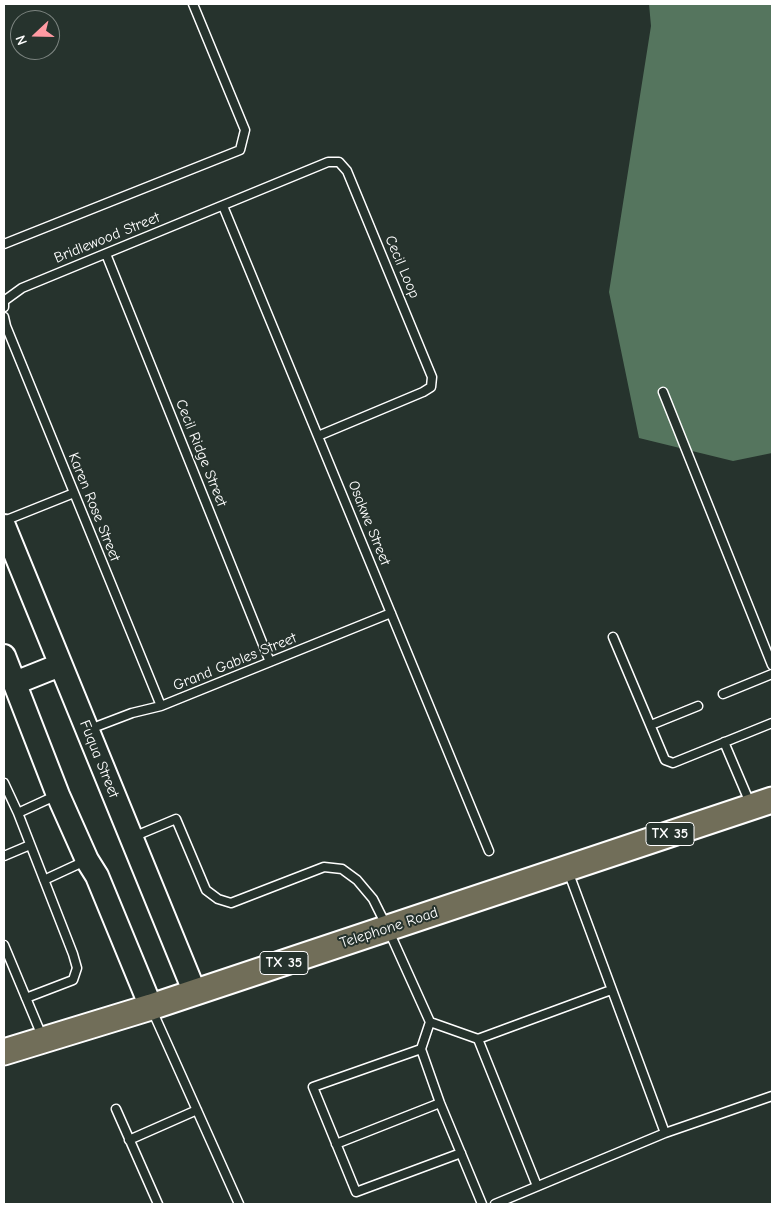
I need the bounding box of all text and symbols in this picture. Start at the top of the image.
north arrow [10,10,60,60]
text: N [12,33,31,48]
street label: Bridlewood Street [51,209,163,267]
street label: Cecil Loop [381,233,423,301]
street label: Cecil Ridge Street [171,397,231,509]
street label: Karen Rose Street [64,450,124,564]
street label: Osakwe Street [344,478,394,568]
street label: Grand Gables Street [171,629,299,695]
street label: Fuqua Street [75,718,123,800]
road number: TX 35 [646,822,694,846]
street label: Telephone Road [338,904,440,952]
road number: TX 35 [260,951,308,974]

